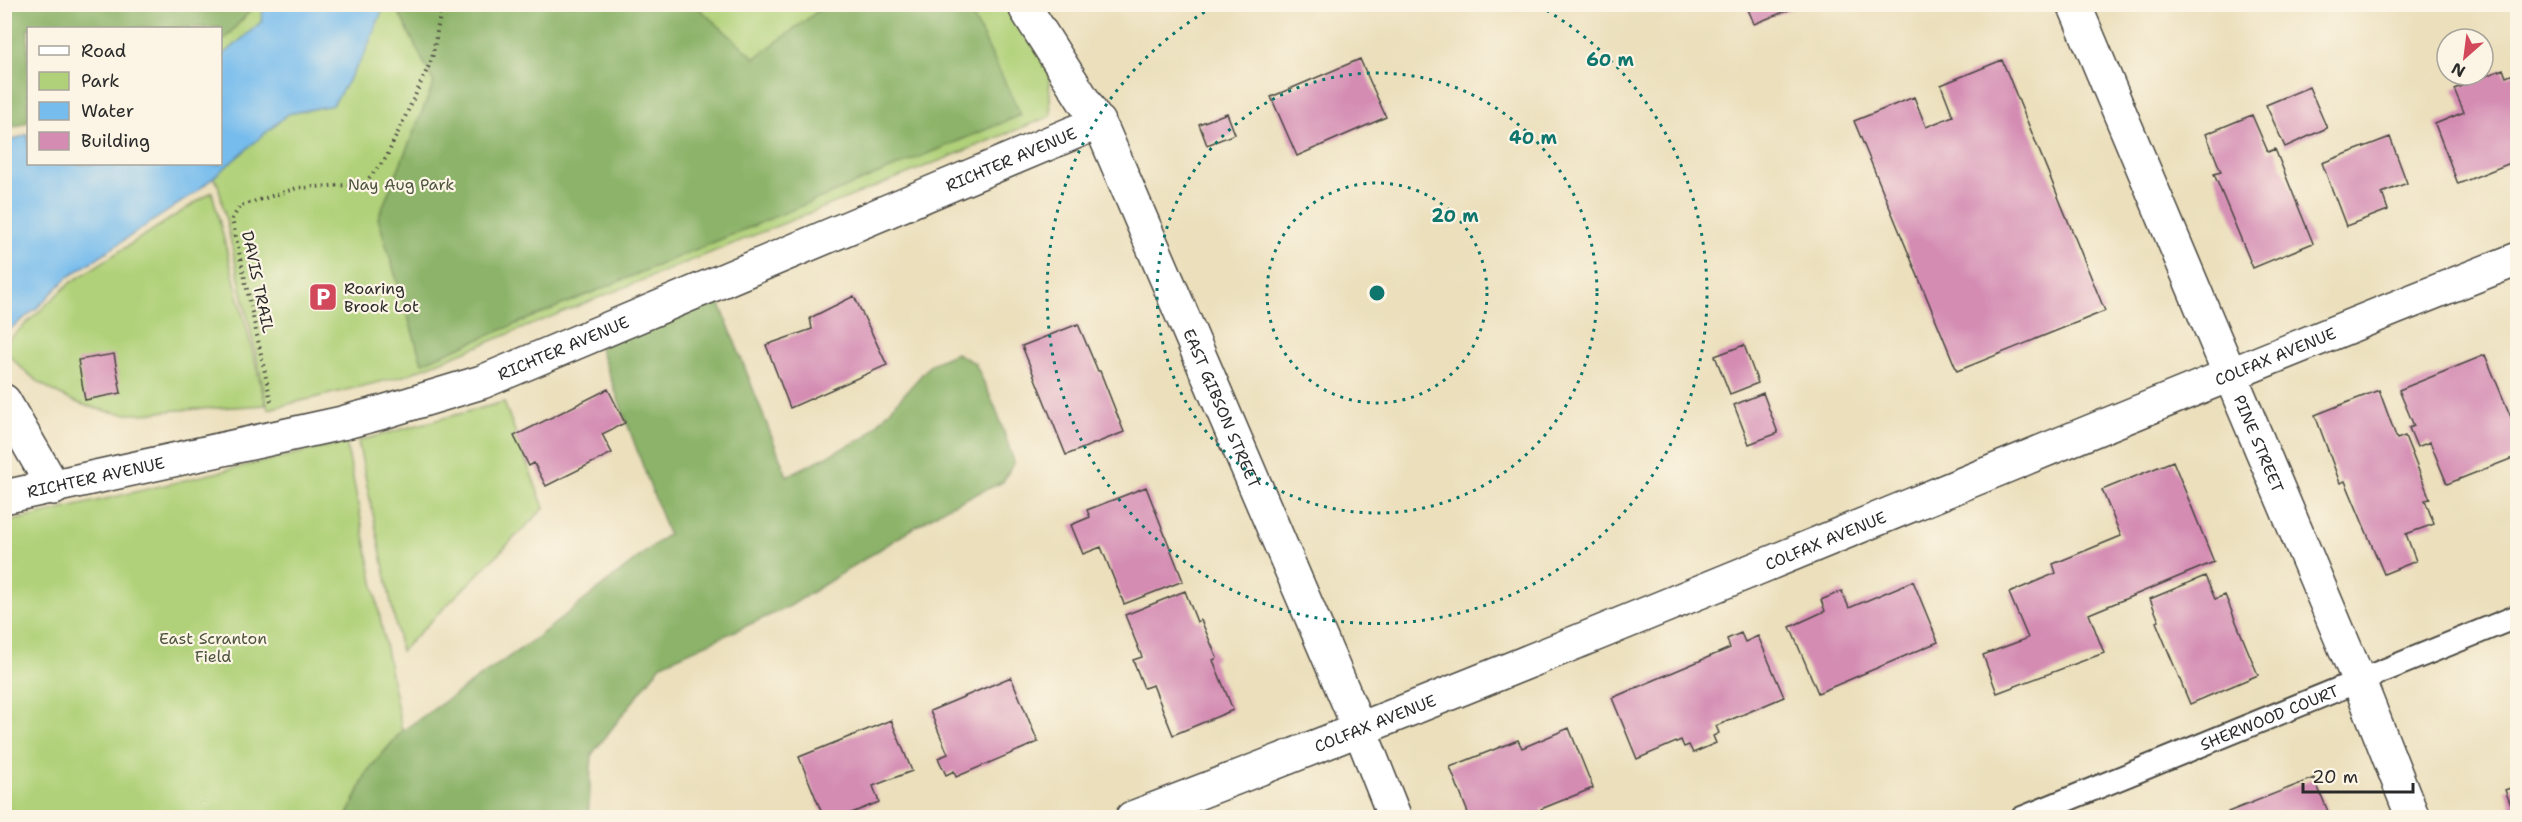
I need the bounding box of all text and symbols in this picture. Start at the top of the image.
legend [27,27,222,165]
north arrow [2435,27,2495,87]
text: Road [81,39,126,63]
text: 60 m [1586,48,1634,72]
text: N [2448,58,2469,82]
text: Park [81,69,120,93]
text: Water [81,99,134,123]
street label: RICHTER AVENUE [942,122,1080,196]
text: 40 m [1509,126,1557,150]
text: Building [81,129,150,153]
park label: Nay Aug Park [348,174,454,195]
text: 20 m [1431,204,1479,228]
street label: DAVIS TRAIL [237,229,279,335]
place label: Roaring Brook Lot [344,278,419,317]
parking icon: Roaring Brook Lot [307,281,339,313]
centre of rings [1367,283,1387,303]
street label: RICHTER AVENUE [494,311,632,385]
street label: COLFAX AVENUE [2211,322,2339,390]
street label: EAST GIBSON STREET [1179,325,1266,491]
street label: PINE STREET [2229,392,2289,496]
street label: RICHTER AVENUE [25,452,167,502]
street label: COLFAX AVENUE [1762,506,1889,575]
park label: East Scranton Field [159,628,267,667]
street label: SHERWOOD COURT [2197,680,2342,755]
street label: COLFAX AVENUE [1311,689,1439,757]
scale bar [2303,756,2412,794]
text: 20 m [2312,765,2358,789]

